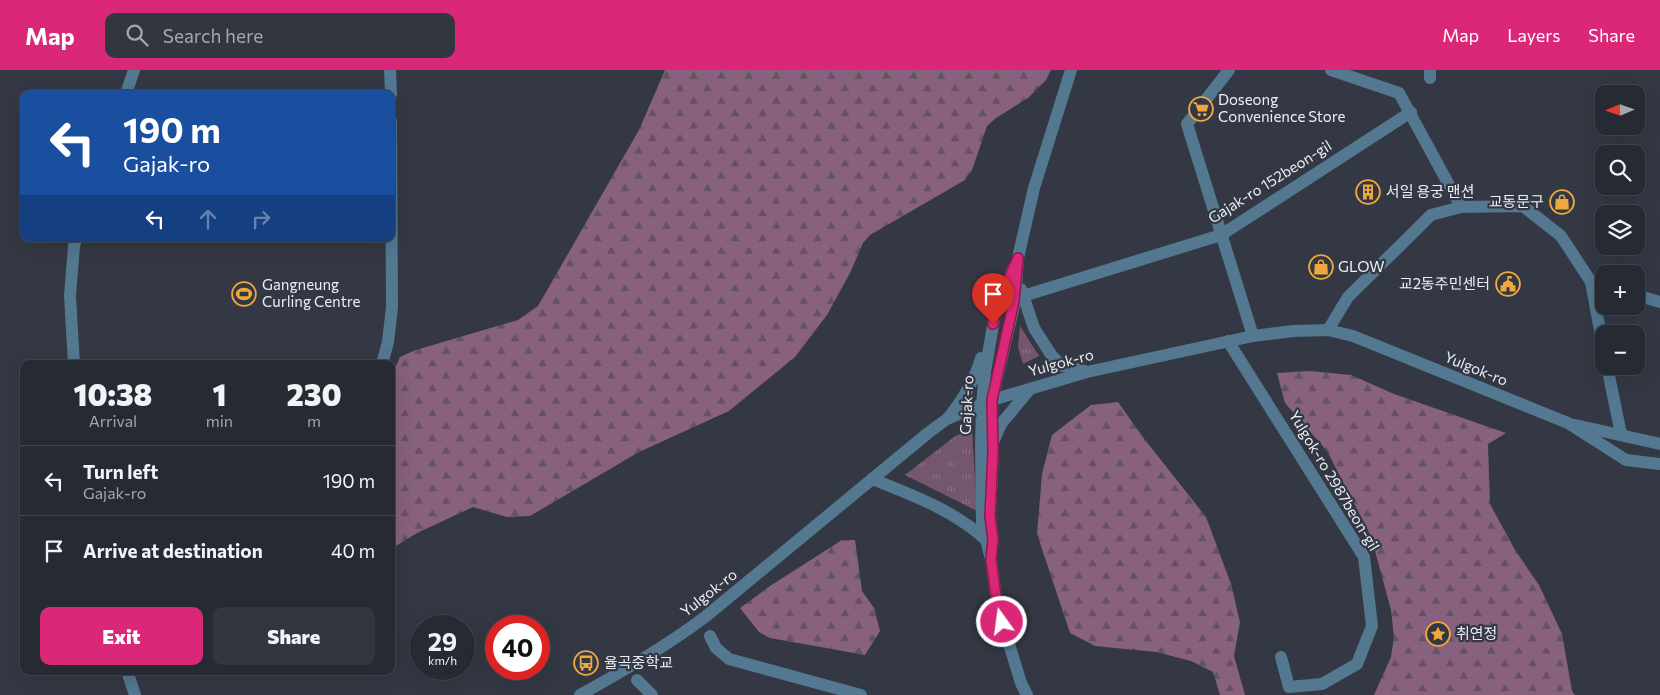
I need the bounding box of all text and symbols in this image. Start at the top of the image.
search box [105,13,455,58]
text: Map [25,21,75,50]
icon: search [123,21,151,49]
text: Search here [163,24,263,47]
text: Map [1442,24,1479,46]
text: Layers [1507,24,1560,46]
text: Share [1588,24,1635,46]
north arrow [1595,85,1645,135]
map controls [1595,85,1645,375]
place label: Doseong Convenience Store [1218,90,1346,125]
supermarket icon: Doseong Convenience Store [1188,96,1214,122]
text: 190 m [123,107,221,150]
icon: left [40,110,105,175]
street label: Gajak-ro 152beon-gil [1204,136,1334,226]
button: search [1595,145,1645,195]
text: Gajak-ro [123,150,210,177]
building icon: 서일 용궁 맨션 [1355,179,1381,205]
place label: 서일 용궁 맨션 [1386,182,1475,200]
shop icon: 교동문구 [1549,189,1575,215]
place label: 교동문구 [1489,192,1544,210]
icon: left [141,205,169,233]
icon: ahead [194,205,222,233]
icon: right [247,205,275,233]
button: layers [1595,205,1645,255]
shop icon: GLOW [1308,254,1334,280]
place label: GLOW [1338,257,1385,275]
button: + [1595,265,1645,315]
public building icon: 교2동주민센터 [1495,271,1521,297]
pin [972,273,1014,324]
place label: 교2동주민센터 [1399,274,1490,292]
place label: Gangneung Curling Centre [262,275,361,310]
icon: arrive [979,280,1007,308]
sports icon: Gangneung Curling Centre [231,281,257,307]
button: − [1595,325,1645,375]
street label: Yulgok-ro [1026,345,1095,379]
street label: Yulgok-ro [1442,347,1511,389]
text: 10:38 [73,375,152,412]
text: 1 [212,375,226,412]
text: 230 [286,375,342,412]
street label: Gajak-ro [955,375,977,435]
street label: Yulgok-ro 2987beon-gil [1286,407,1384,554]
text: Arrival [89,411,137,430]
text: min [206,411,233,430]
text: m [307,411,321,430]
text: Turn left [83,460,158,483]
icon: left [40,467,68,495]
text: 190 m [323,469,375,492]
text: Gajak-ro [83,483,146,502]
icon: arrive [40,537,68,565]
text: Arrive at destination [83,539,263,562]
text: 40 m [331,539,375,562]
street label: Yulgok-ro [677,565,740,620]
position arrow [975,595,1027,647]
button: Exit [40,607,203,665]
button: Share [213,607,375,665]
speed limit sign: 40 [485,615,550,680]
place icon: 취연정 [1425,621,1451,647]
place label: 취연정 [1456,624,1497,642]
text: 29 [428,626,457,656]
bus stop icon: 율곡중학교 [573,650,599,676]
text: km/h [428,653,457,667]
place label: 율곡중학교 [604,653,673,671]

